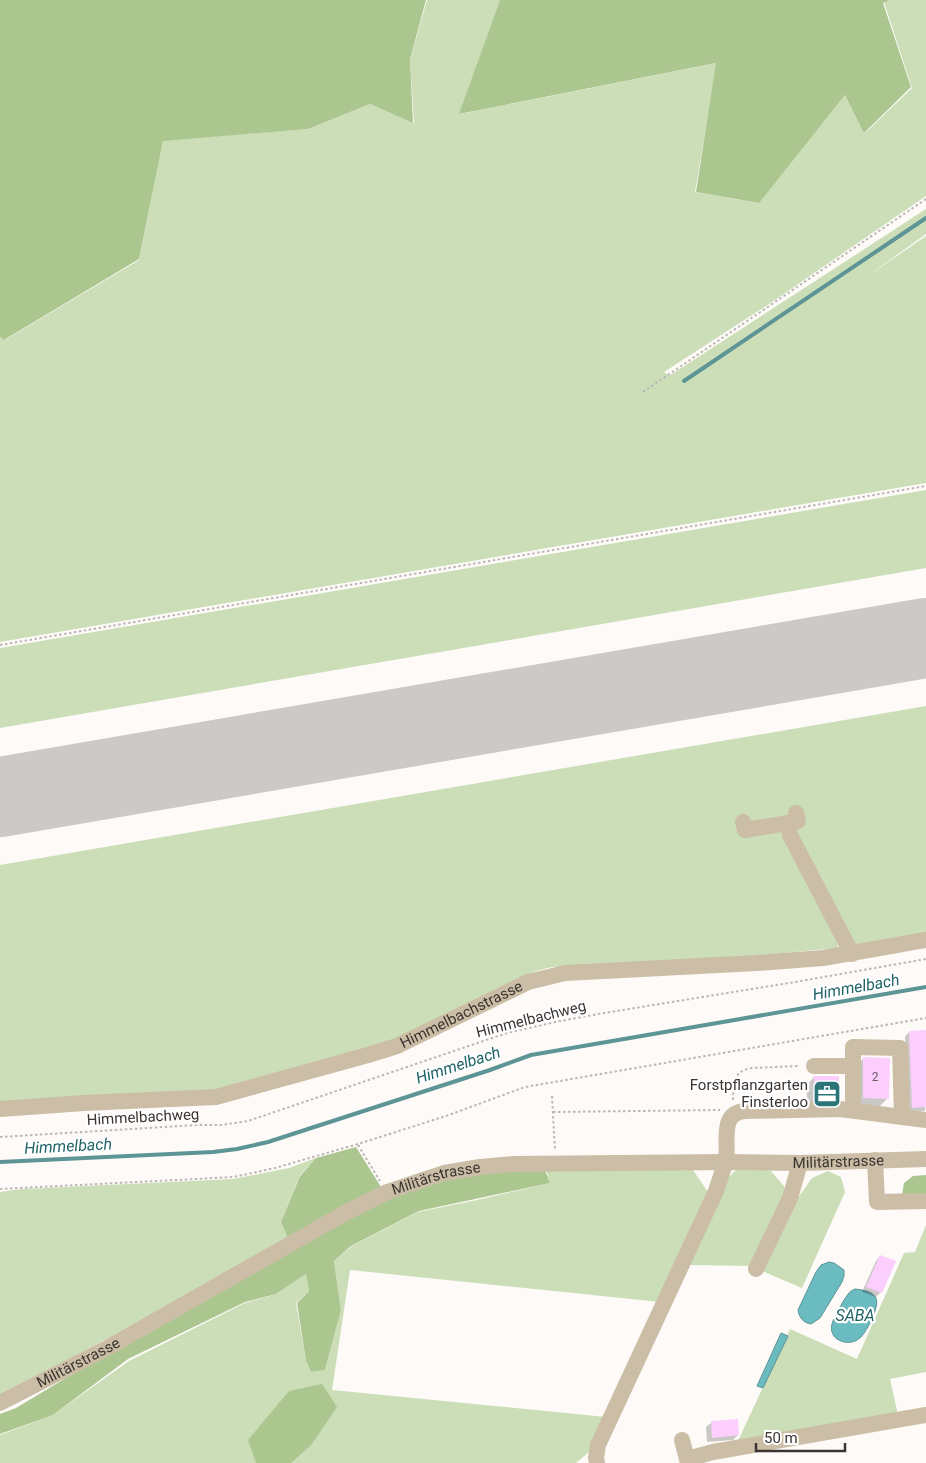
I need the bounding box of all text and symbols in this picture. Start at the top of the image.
water label: Himmelbach [811,970,901,1004]
street label: Himmelbachstrasse [397,977,526,1052]
street label: Himmelbachweg [474,997,588,1041]
water label: Himmelbach [413,1042,503,1088]
house number: 2 [872,1070,879,1084]
place label: Forstpflanzgarten Finsterloo [690,1076,808,1111]
office icon: Forstpflanzgarten Finsterloo [812,1079,842,1109]
street label: Himmelbachweg [86,1105,200,1129]
water label: Himmelbach [24,1134,112,1158]
street label: Militärstrasse [793,1151,884,1172]
street label: Militärstrasse [389,1158,482,1199]
water label: SABA [835,1306,875,1325]
street label: Militärstrasse [34,1334,123,1392]
scale bar [756,1420,845,1452]
text: 50 m [764,1429,798,1447]

